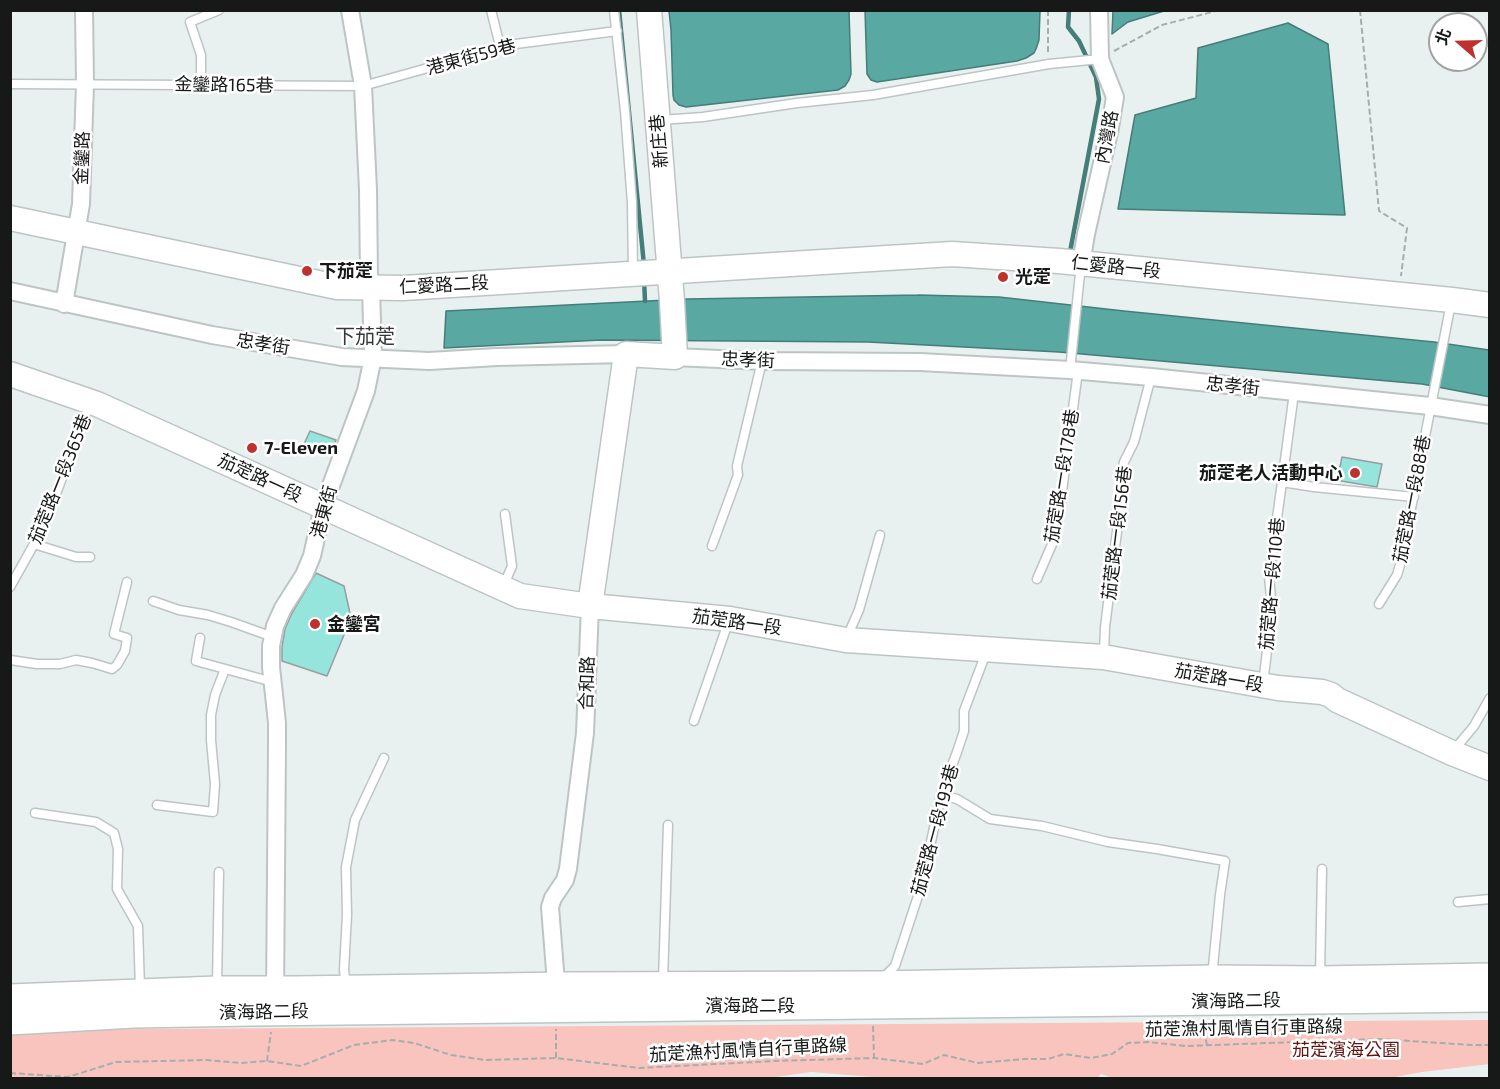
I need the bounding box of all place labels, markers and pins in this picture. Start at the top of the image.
place label: 下茄萣 [319,260,373,282]
marker: 下茄萣 [300,264,314,278]
place label: 光萣 [1015,266,1051,288]
marker: 光萣 [996,270,1010,284]
place label: 7-Eleven [264,437,338,459]
marker: 7-Eleven [245,441,259,455]
place label: 茄萣老人活動中心 [1199,462,1343,484]
marker: 茄萣老人活動中心 [1348,466,1362,480]
place label: 金鑾宮 [327,613,381,635]
marker: 金鑾宮 [308,617,322,631]

